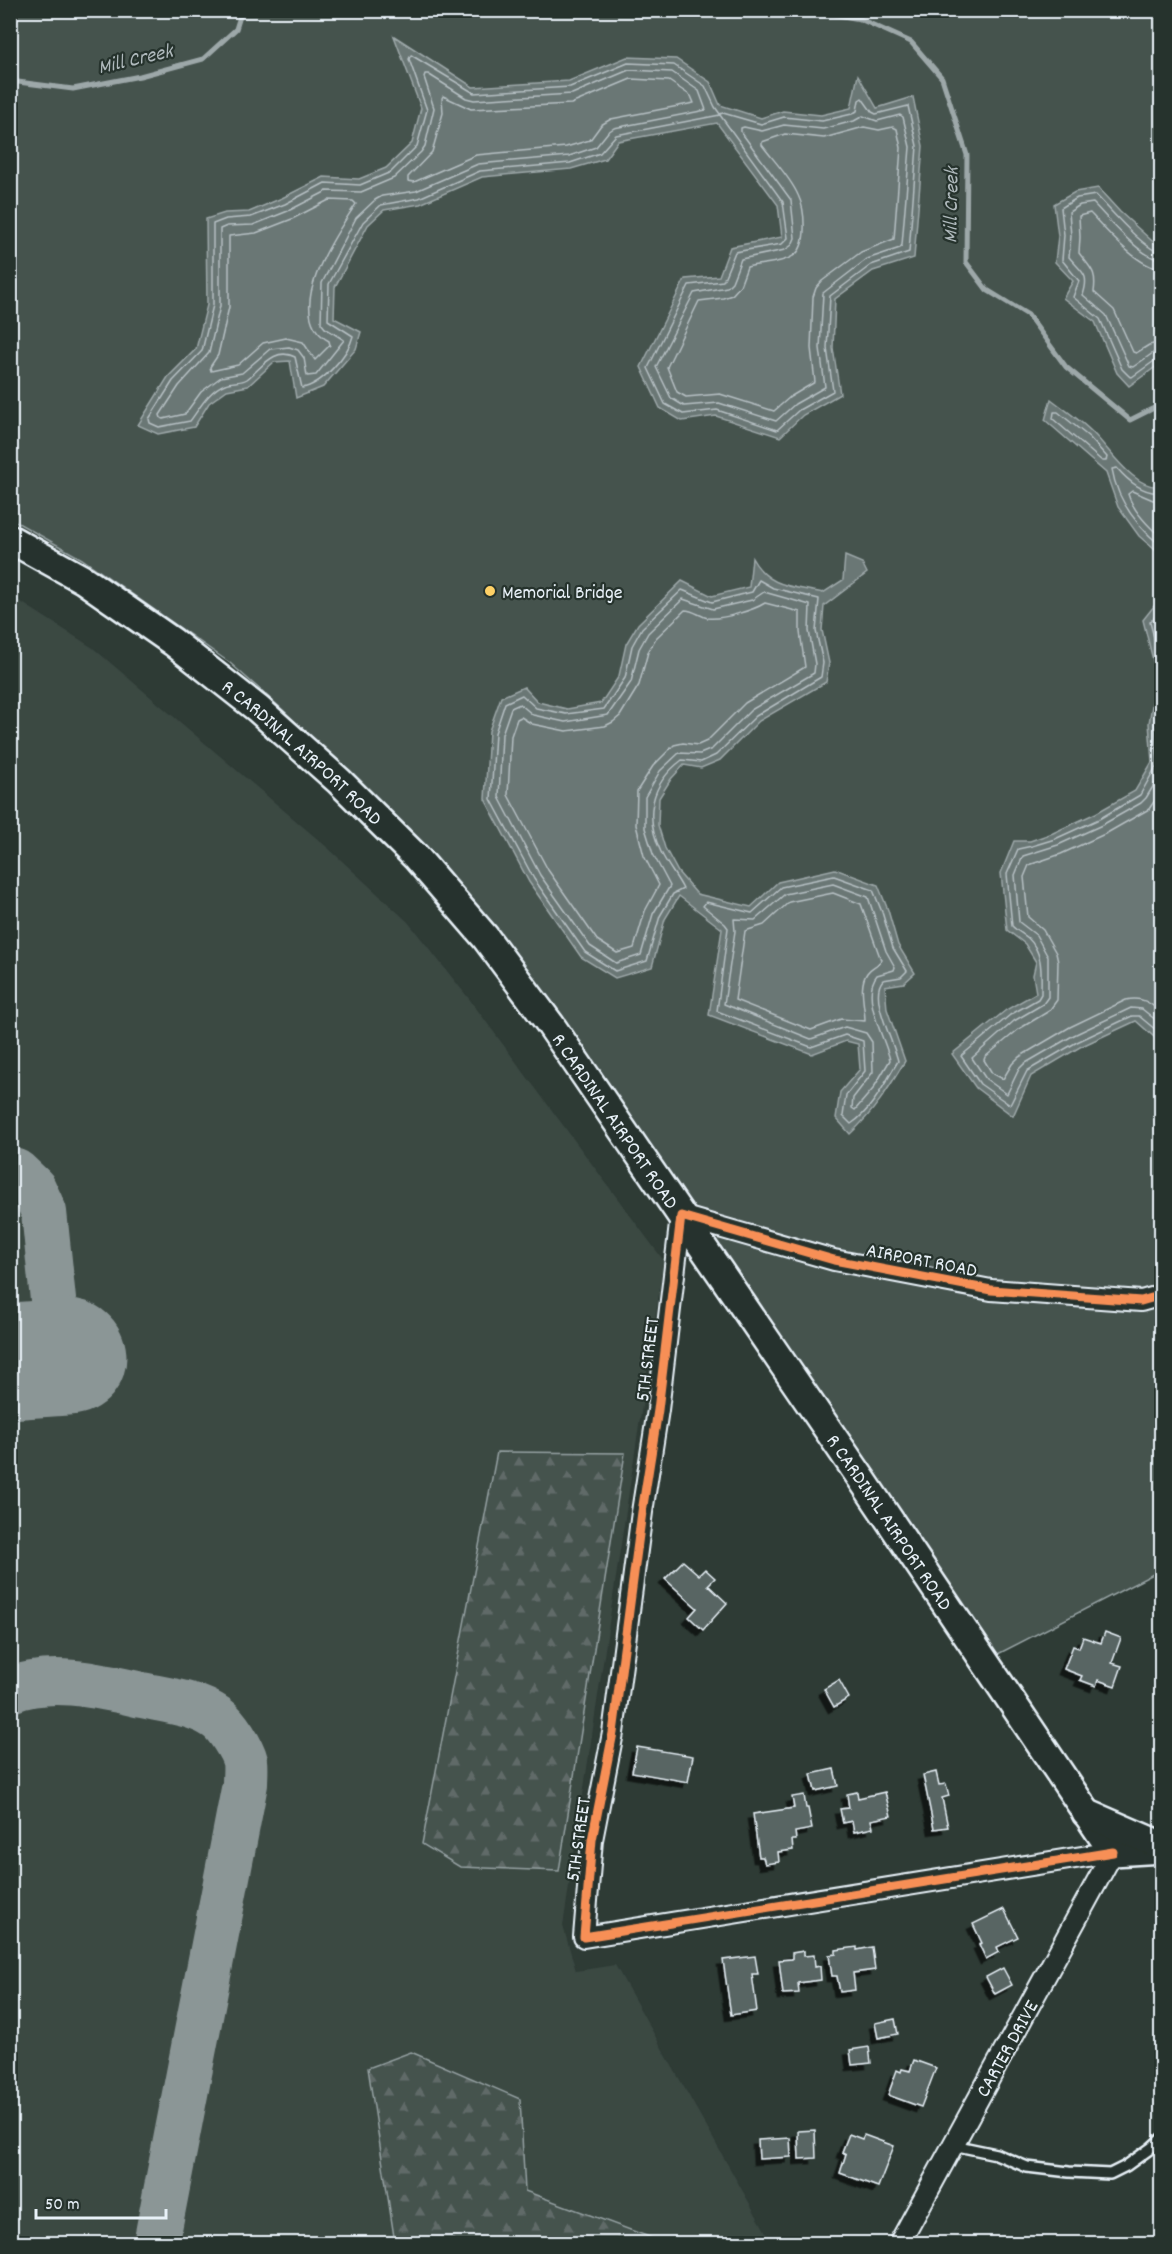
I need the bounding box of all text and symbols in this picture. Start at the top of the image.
water label: Mill Creek [95,37,179,84]
water label: Mill Creek [937,164,969,243]
place label: Memorial Bridge [502,580,623,608]
marker: Memorial Bridge [483,584,497,598]
street label: R CARDINAL AIRPORT ROAD [215,674,387,833]
street label: R CARDINAL AIRPORT ROAD [543,1029,684,1216]
street label: AIRPORT ROAD [864,1237,979,1286]
street label: 5TH STREET [630,1316,668,1403]
street label: R CARDINAL AIRPORT ROAD [818,1430,957,1617]
street label: 5TH STREET [560,1795,600,1883]
street label: CARTER DRIVE [970,1996,1047,2103]
scale bar [36,2182,166,2220]
text: 50 m [45,2193,80,2218]

